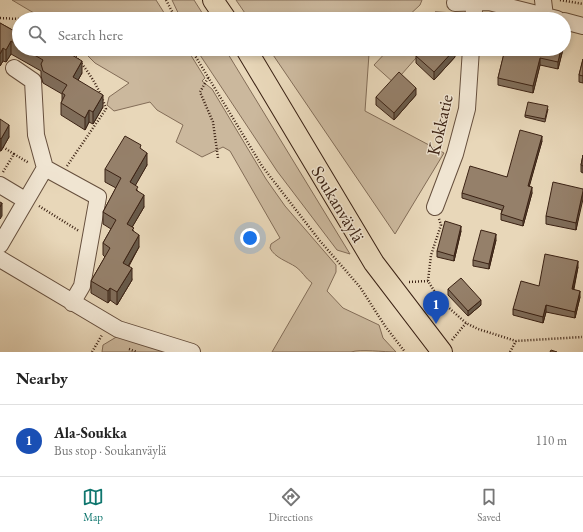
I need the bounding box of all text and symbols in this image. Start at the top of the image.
search box [12,12,571,56]
icon: search [26,23,48,45]
text: Search here [58,25,123,44]
street label: Kokkatie [421,92,458,158]
street label: Soukanväylä [307,161,371,247]
your location [240,228,260,248]
pin: 1 [423,291,449,324]
text: Nearby [16,367,68,389]
text: Ala-Soukka [54,423,127,442]
text: 1 [26,432,32,449]
text: 110 m [536,432,567,449]
text: Bus stop · Soukanväylä [54,442,166,459]
tab: Map [82,486,104,524]
tab: Directions [269,486,313,524]
tab: Saved [477,486,501,524]

